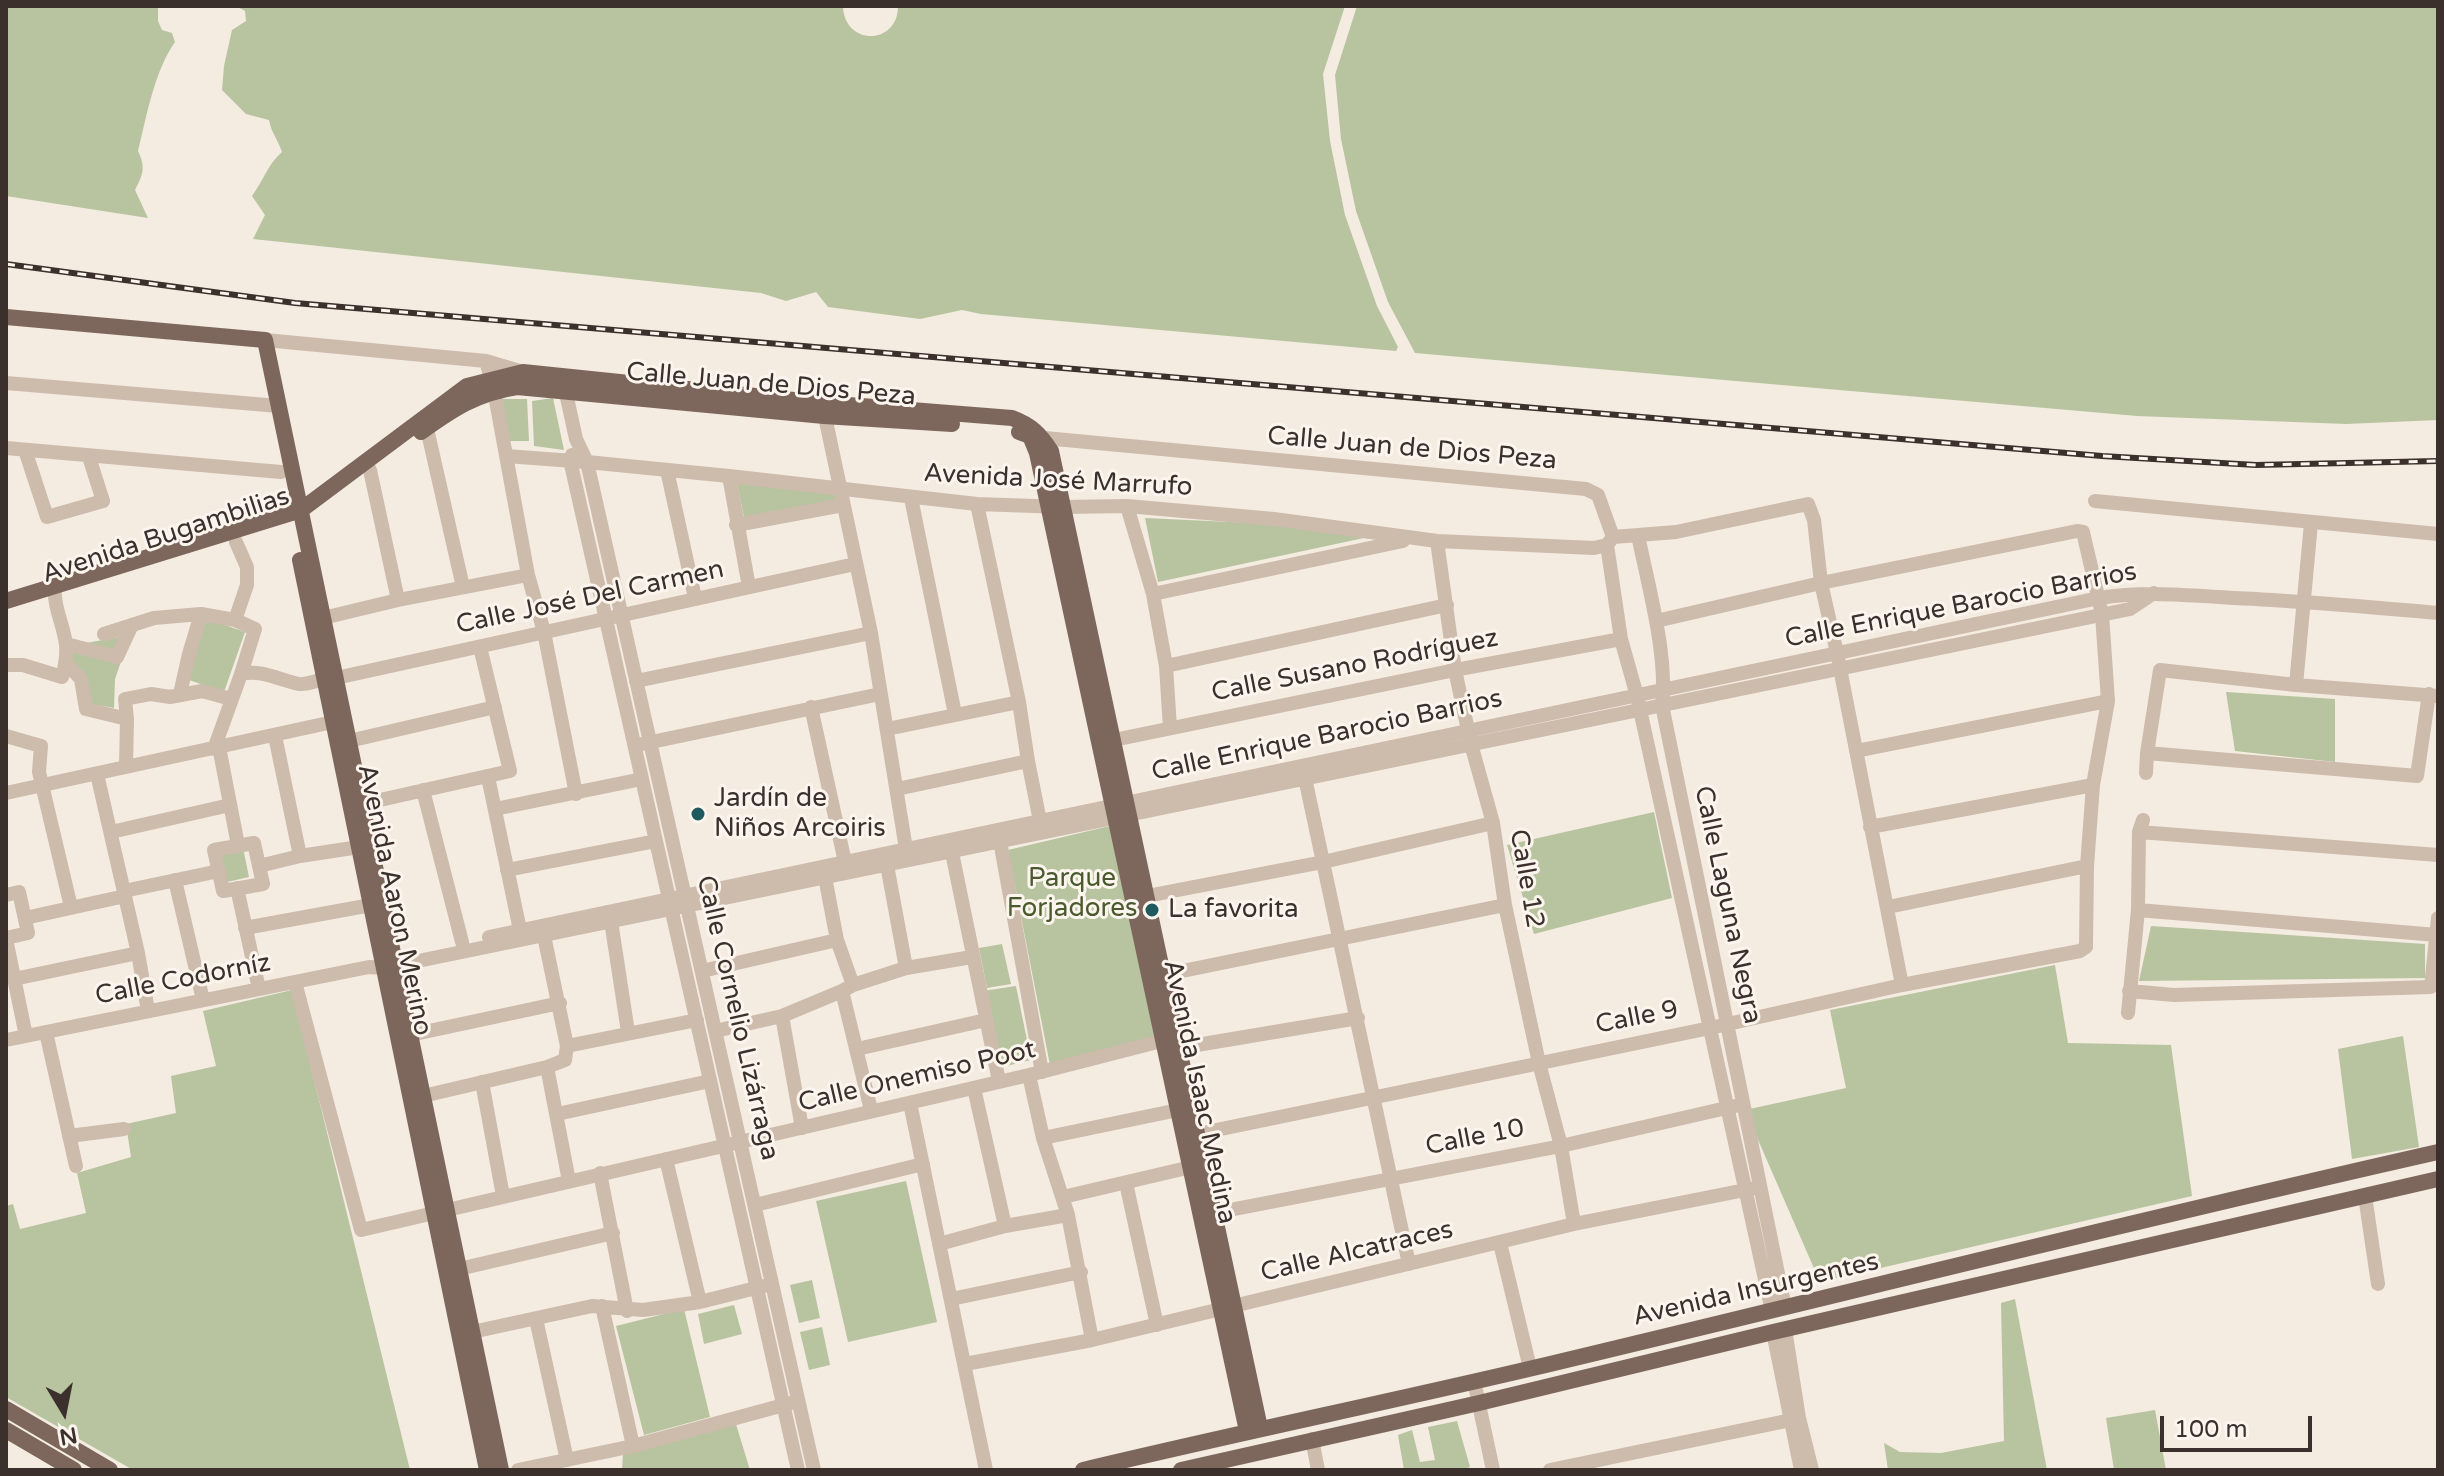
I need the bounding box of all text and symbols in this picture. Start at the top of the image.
street label: Calle Juan de Dios Peza [625,357,917,413]
street label: Calle Juan de Dios Peza [1266,421,1558,477]
street label: Avenida José Marrufo [923,458,1193,504]
street label: Avenida Bugambilias [38,481,294,591]
street label: Calle José Del Carmen [453,554,727,642]
street label: Calle Enrique Barocio Barrios [1782,557,2140,655]
street label: Calle Susano Rodríguez [1209,623,1501,709]
street label: Calle Enrique Barocio Barrios [1149,684,1505,788]
street label: Avenida Aaron Merino [350,762,438,1038]
place label: Jardín de Niños Arcoiris [714,783,886,844]
street label: Calle Laguna Negra [1687,783,1767,1027]
marker: Jardín de Niños Arcoiris [689,805,707,823]
street label: Calle 12 [1502,827,1550,931]
park label: Parque Forjadores [1007,863,1137,924]
street label: Calle Cornelio Lizárraga [689,873,785,1163]
place label: La favorita [1168,894,1299,926]
marker: La favorita [1143,901,1161,919]
street label: Calle Codorníz [93,948,273,1012]
street label: Avenida Isaac Medina [1156,957,1242,1227]
street label: Calle 9 [1593,995,1681,1041]
street label: Calle Onemiso Poot [795,1035,1039,1119]
street label: Calle 10 [1423,1113,1527,1163]
street label: Calle Alcatraces [1258,1215,1456,1289]
street label: Avenida Insurgentes [1630,1247,1882,1333]
north arrow [24,1372,104,1452]
scale bar [2164,1400,2316,1450]
text: 100 m [2174,1415,2248,1444]
text: N [57,1421,79,1450]

